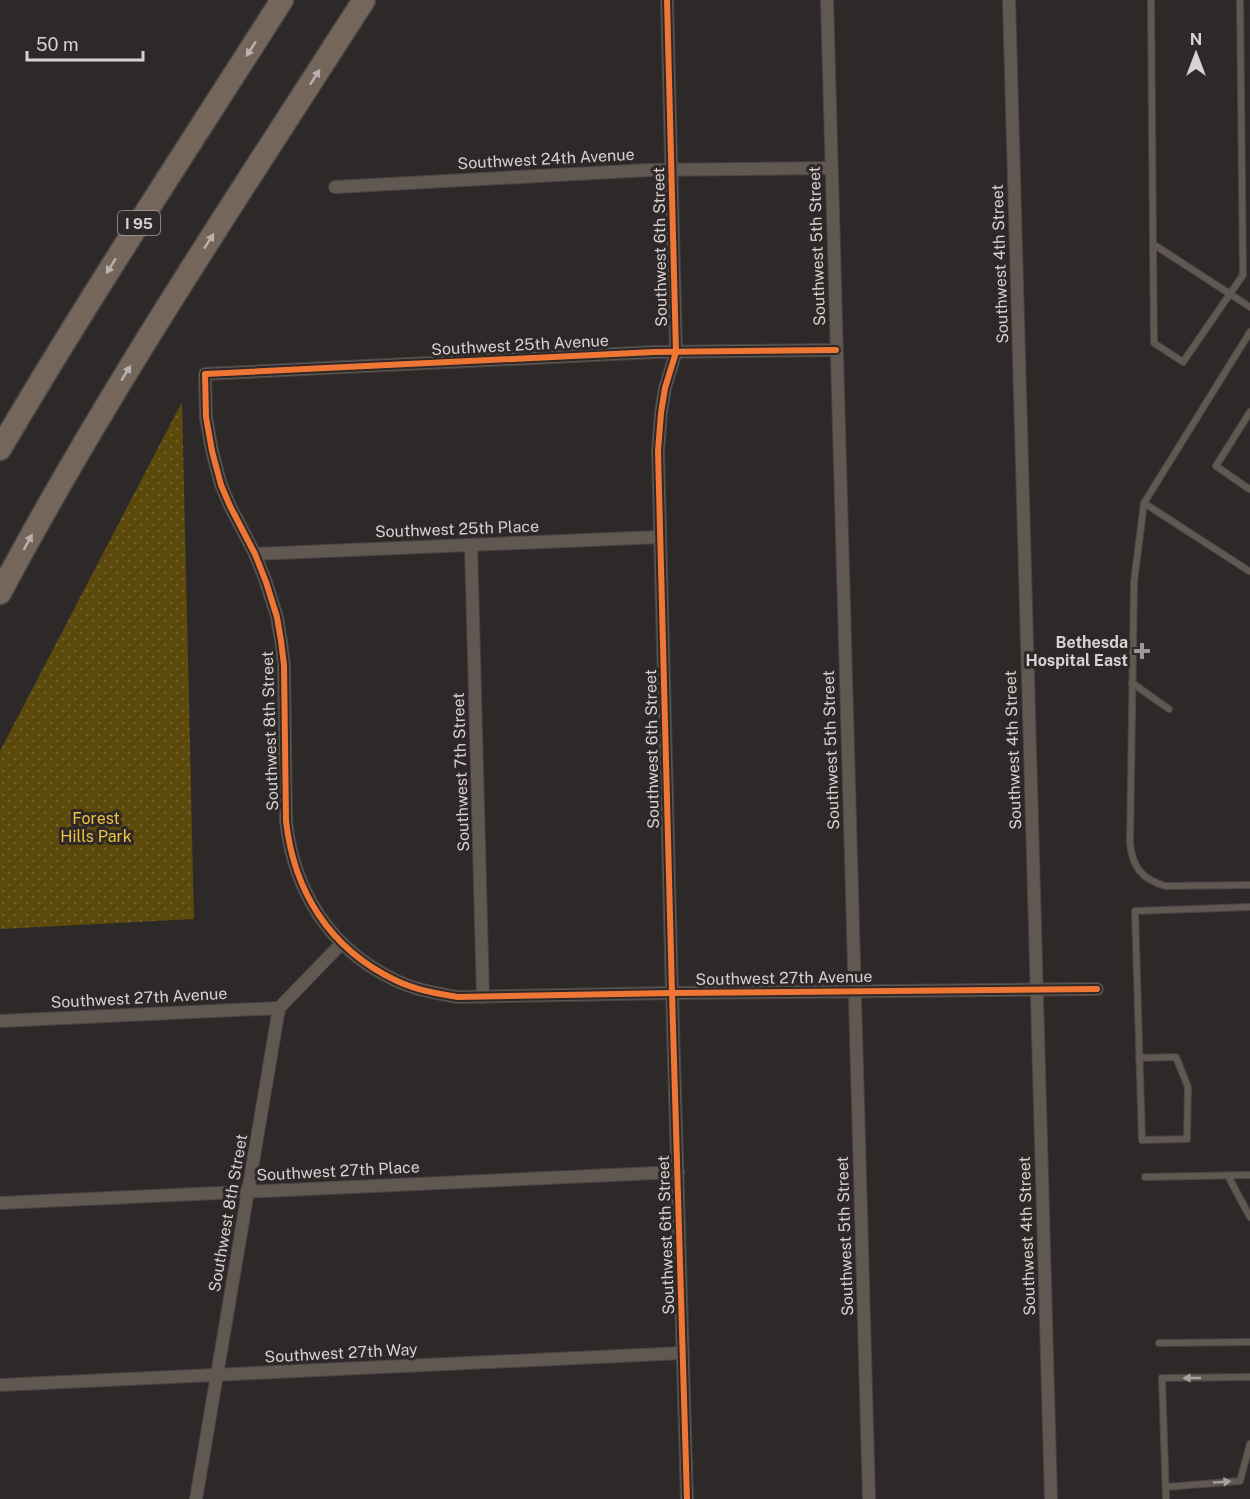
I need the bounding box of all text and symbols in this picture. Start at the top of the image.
scale bar [27,24,142,62]
north arrow [1166,24,1226,84]
text: N [1190,30,1202,49]
text: 50 m [36,34,79,55]
one-way arrow [245,41,256,57]
one-way arrow [309,69,320,85]
street label: Southwest 24th Avenue [457,145,635,173]
street label: Southwest 5th Street [805,166,829,326]
street label: Southwest 6th Street [649,167,671,327]
street label: Southwest 4th Street [988,184,1012,344]
road number: I 95 [118,211,160,235]
one-way arrow [204,233,215,249]
one-way arrow [106,258,117,274]
street label: Southwest 25th Avenue [431,331,609,359]
one-way arrow [121,365,132,381]
street label: Southwest 25th Place [375,517,539,541]
one-way arrow [23,533,33,550]
place label: Bethesda Hospital East [1026,633,1128,670]
marker: Bethesda Hospital East [1133,642,1151,660]
street label: Southwest 8th Street [258,651,282,811]
street label: Southwest 6th Street [641,669,663,829]
street label: Southwest 5th Street [819,670,843,830]
street label: Southwest 4th Street [1001,670,1025,830]
street label: Southwest 7th Street [449,692,473,852]
park label: Forest Hills Park [60,809,132,846]
street label: Southwest 27th Avenue [695,967,873,989]
street label: Southwest 27th Avenue [50,984,228,1012]
street label: Southwest 8th Street [205,1133,251,1293]
street label: Southwest 6th Street [654,1155,678,1315]
street label: Southwest 5th Street [833,1156,857,1316]
street label: Southwest 4th Street [1015,1156,1039,1316]
street label: Southwest 27th Place [256,1157,420,1185]
street label: Southwest 27th Way [264,1339,419,1367]
one-way arrow [1182,1373,1201,1383]
one-way arrow [1212,1477,1231,1487]

